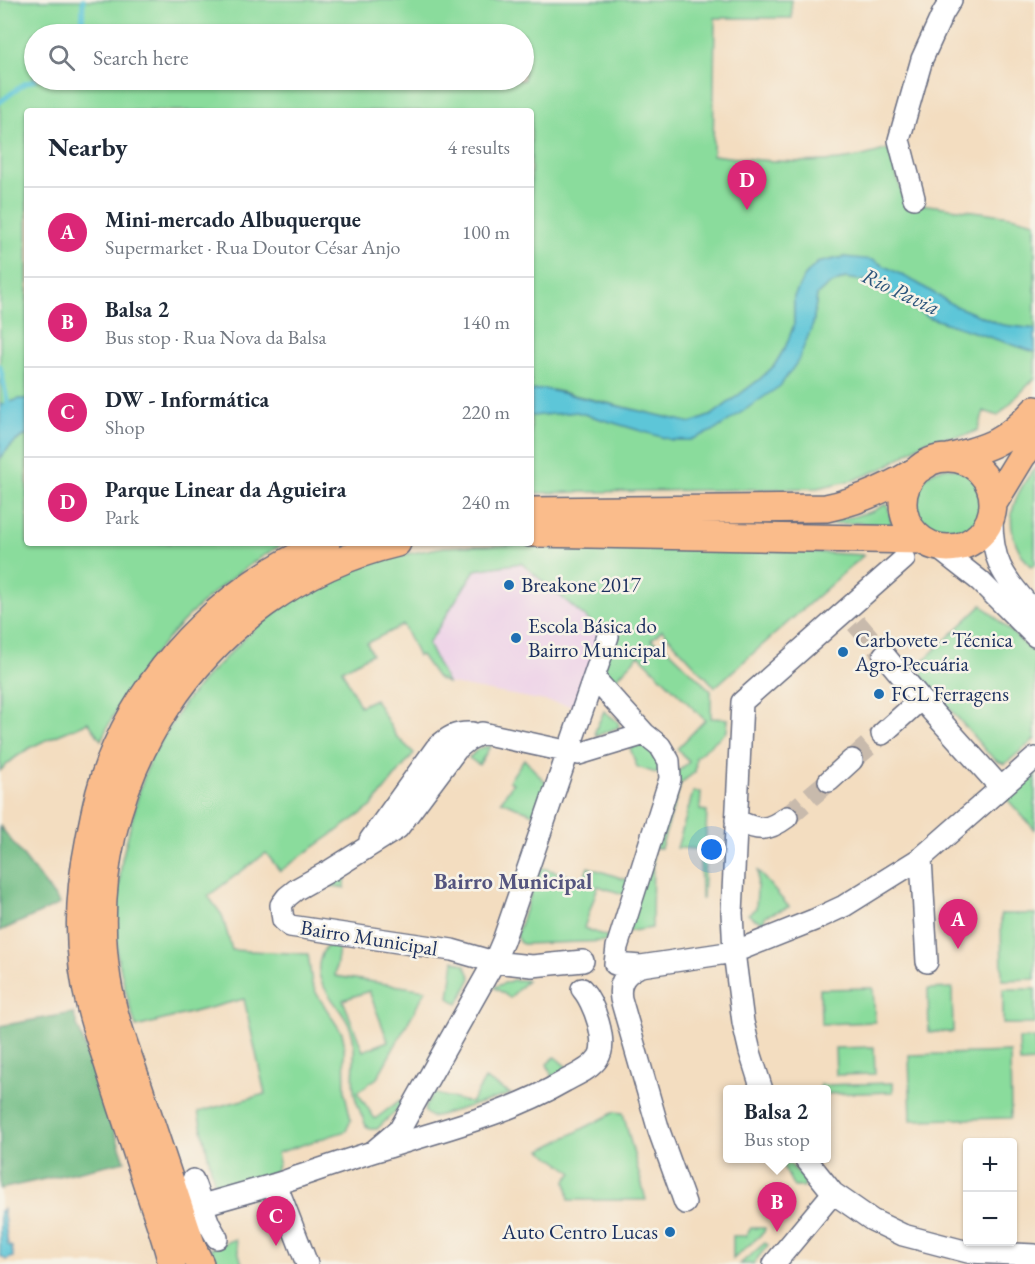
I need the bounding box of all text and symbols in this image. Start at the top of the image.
search box [24,24,534,90]
icon: search [45,41,78,74]
text: Search here [93,43,188,72]
text: Nearby [48,130,128,164]
text: 4 results [447,134,510,160]
pin: D [728,160,766,210]
text: Mini-mercado Albuquerque [105,205,361,234]
text: A [60,219,75,245]
text: 100 m [462,219,510,245]
text: Supermarket · Rua Doutor César Anjo [105,234,400,260]
water label: Rio Pavia [857,261,944,322]
text: Balsa 2 [105,295,169,324]
text: B [61,309,74,335]
text: 140 m [462,309,510,335]
text: Bus stop · Rua Nova da Balsa [105,324,326,350]
text: DW - Informática [105,385,269,414]
text: C [60,399,75,425]
text: 220 m [462,399,510,425]
text: Shop [105,414,145,440]
text: Parque Linear da Aguieira [105,475,346,504]
text: D [60,489,75,515]
text: 240 m [462,489,510,515]
text: Park [105,504,139,530]
place label: Breakone 2017 [521,571,642,598]
marker: Breakone 2017 [502,578,516,592]
place label: Escola Básica do Bairro Municipal [528,612,666,663]
place label: Carbovete - Técnica Agro-Pecuária [854,626,1014,677]
marker: Escola Básica do Bairro Municipal [509,631,523,645]
marker: Carbovete - Técnica Agro-Pecuária [836,645,850,659]
place label: FCL Ferragens [891,680,1009,707]
marker: FCL Ferragens [872,687,886,701]
your location [697,835,726,864]
district label: Bairro Municipal [434,867,592,896]
pin: A [938,900,978,949]
street label: Bairro Municipal [299,913,439,962]
popup [723,1085,831,1163]
text: Balsa 2 [744,1097,808,1126]
text: Bus stop [744,1126,810,1152]
map controls [963,1138,1017,1246]
button: + [963,1138,1017,1192]
pin: B [758,1182,796,1232]
button: − [963,1192,1017,1246]
pin: C [256,1196,296,1246]
place label: Auto Centro Lucas [501,1218,658,1245]
marker: Auto Centro Lucas [663,1225,677,1239]

